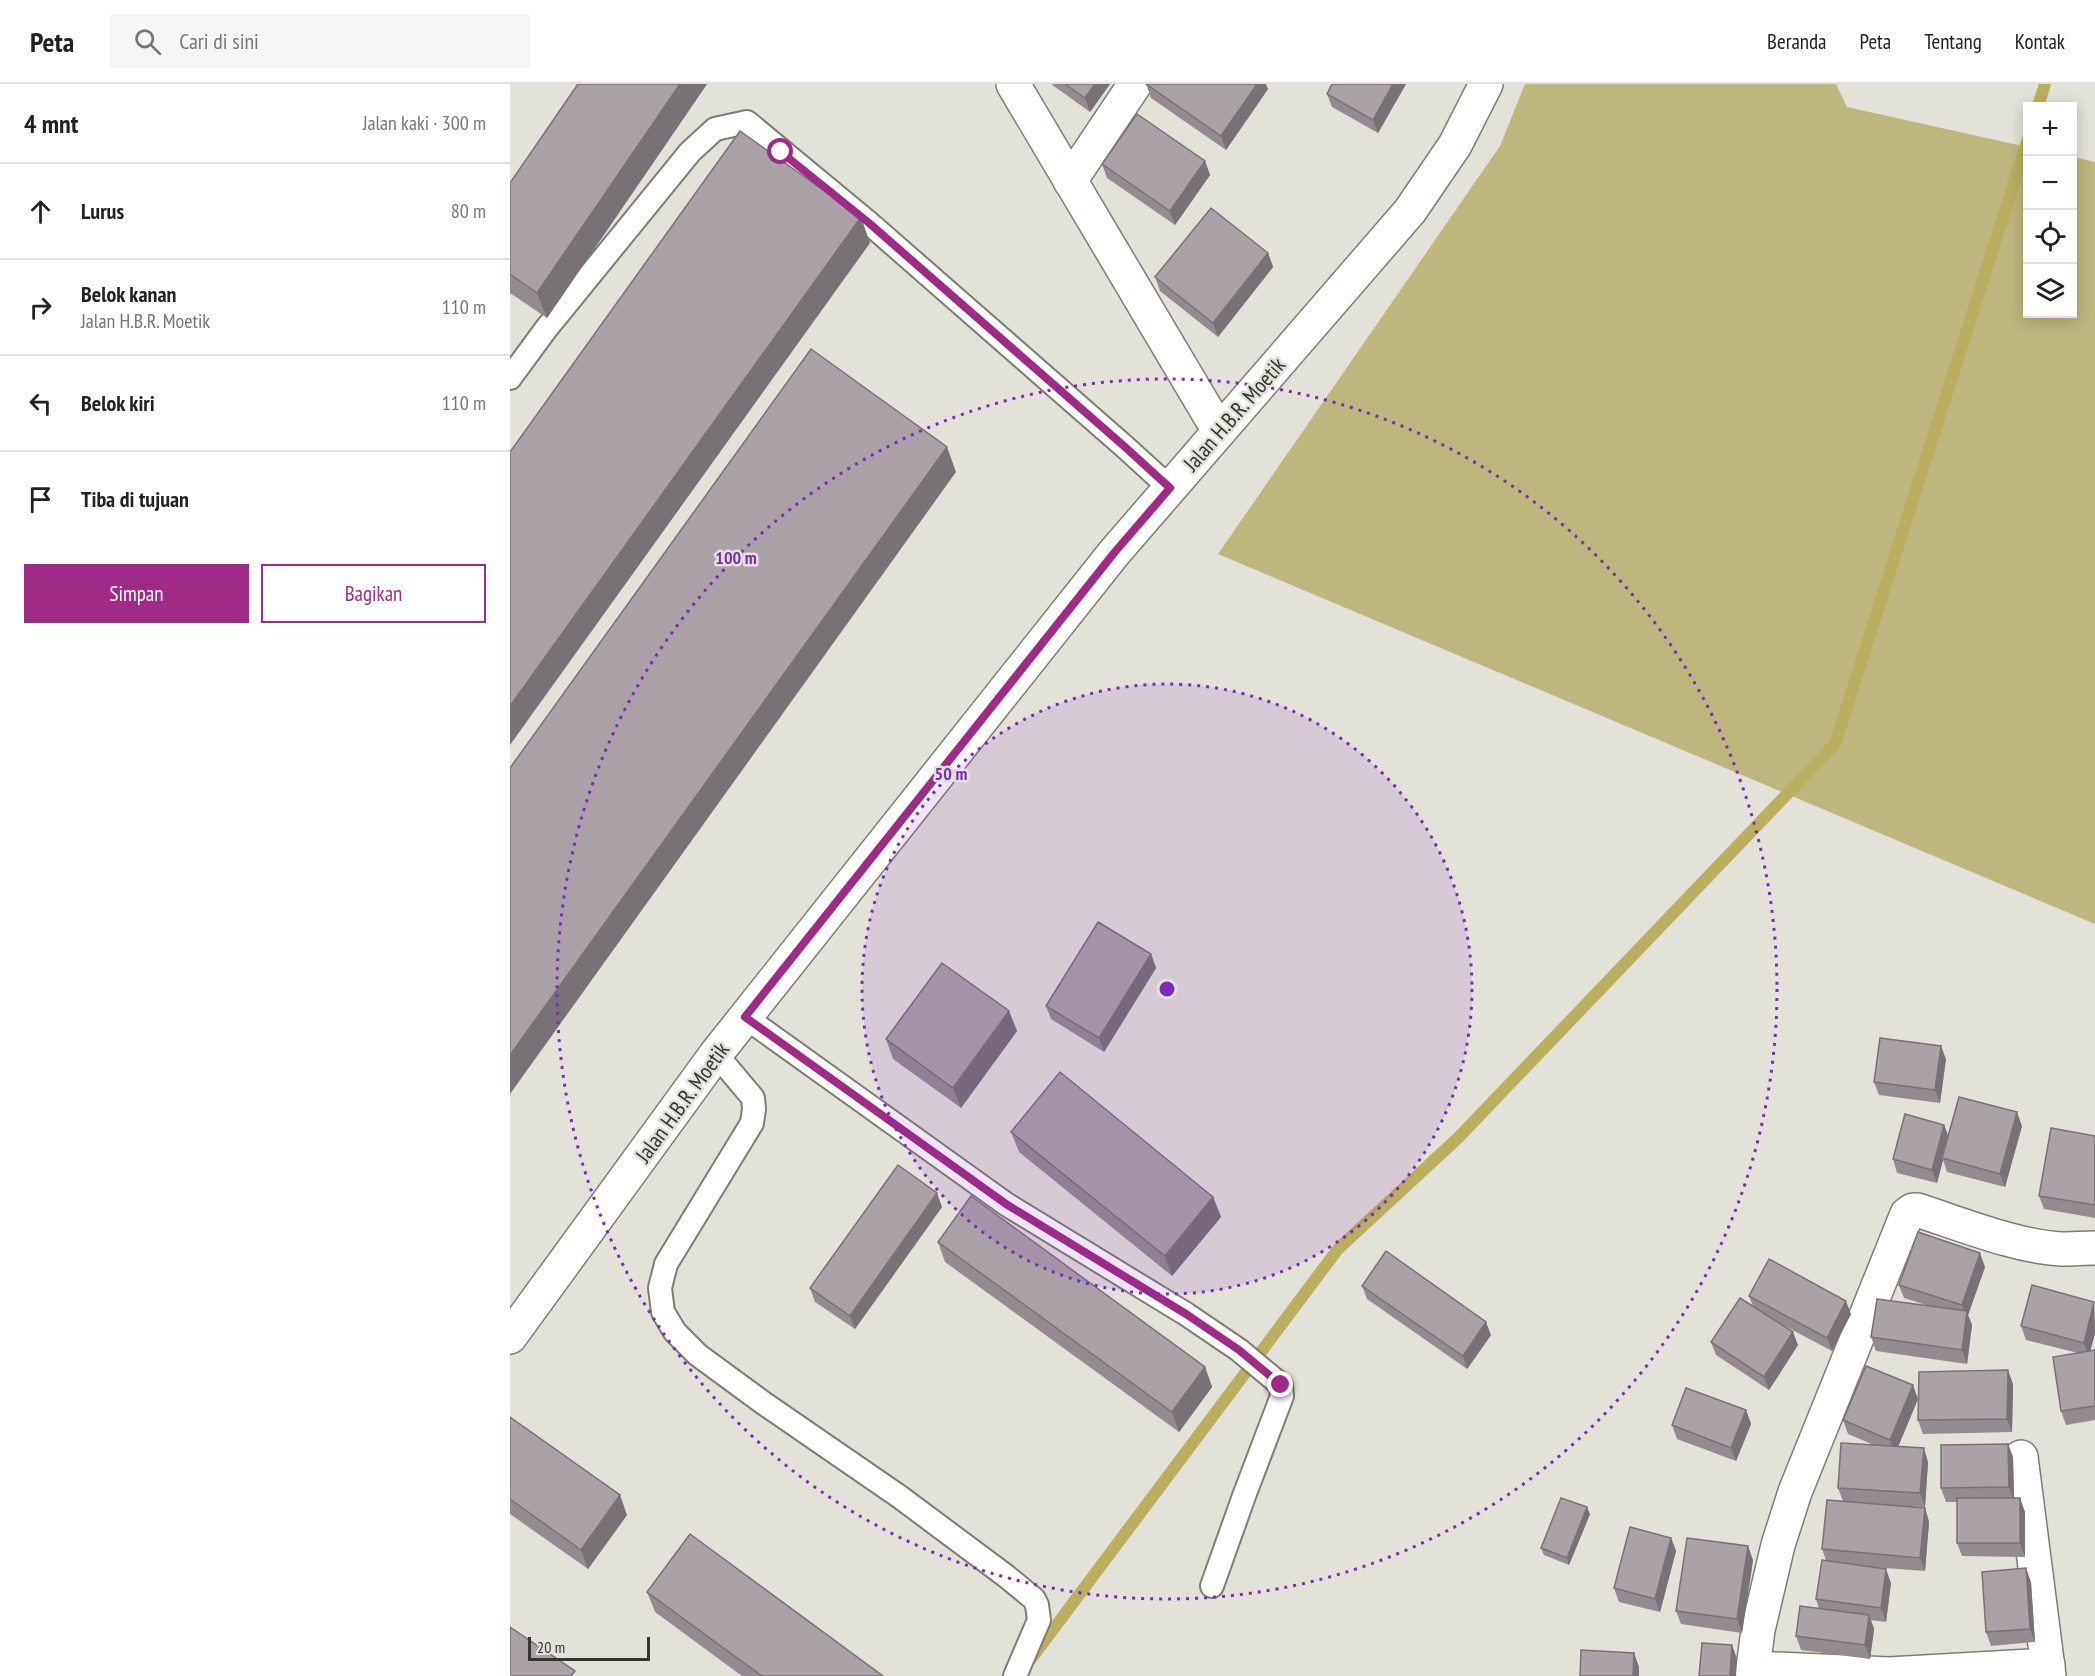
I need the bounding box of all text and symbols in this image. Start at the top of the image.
search box [110,14,530,68]
text: Peta [30,23,74,60]
icon: search [131,25,164,58]
text: Cari di sini [179,27,259,55]
text: Beranda [1767,28,1827,55]
text: Peta [1860,28,1891,55]
text: Tentang [1924,28,1982,55]
text: Kontak [2015,28,2065,55]
map controls [2023,102,2077,318]
button: + [2023,102,2077,156]
text: 4 mnt [24,107,78,140]
text: Jalan kaki · 300 m [363,110,486,136]
route start [767,138,793,164]
button: − [2023,156,2077,210]
icon: ahead [24,195,57,228]
text: Lurus [81,197,124,225]
text: 80 m [451,198,486,224]
button: locate [2023,210,2077,264]
button: layers [2023,264,2077,318]
text: Belok kanan [81,280,176,308]
icon: right [24,291,57,324]
text: 110 m [442,294,486,320]
text: Jalan H.B.R. Moetik [81,308,210,334]
street label: Jalan H.B.R. Moetik [1176,351,1291,478]
icon: left [24,387,57,420]
text: Belok kiri [81,389,155,417]
text: 110 m [442,390,486,416]
icon: arrive [24,483,57,516]
text: Tiba di tujuan [81,485,189,513]
text: 100 m [715,546,757,569]
button: Simpan [24,564,249,623]
button: Bagikan [261,564,486,623]
text: 50 m [935,762,967,785]
centre of rings [1157,979,1177,999]
street label: Jalan H.B.R. Moetik [628,1036,735,1168]
route end [1267,1371,1293,1397]
scale bar [528,1634,650,1662]
text: 20 m [537,1637,565,1657]

